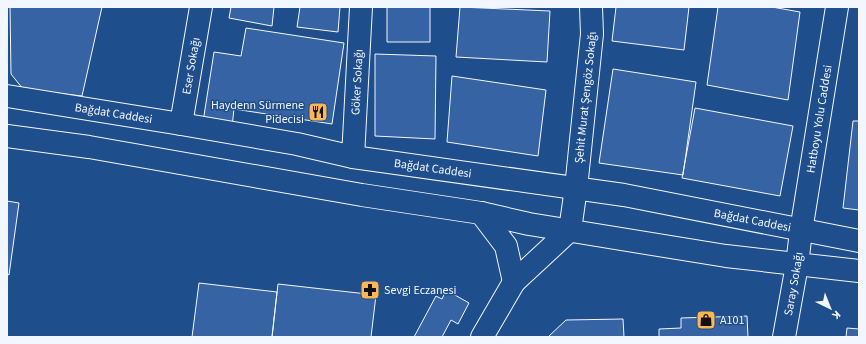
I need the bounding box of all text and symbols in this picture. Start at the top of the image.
street label: Şehit Murat Şengöz Sokağı [571,31,601,164]
street label: Eser Sokağı [178,36,205,96]
street label: Göker Sokağı [347,49,368,116]
street label: Hatboyu Yolu Caddesi [802,64,837,174]
place label: Haydenn Sürmene Pidecisi [211,97,304,128]
street label: Bağdat Caddesi [74,99,154,128]
restaurant icon: Haydenn Sürmene Pidecisi [307,101,329,123]
street label: Bağdat Caddesi [393,155,473,183]
street label: Bağdat Caddesi [712,205,792,237]
street label: Saray Sokağı [780,251,807,317]
pharmacy icon: Sevgi Eczanesi [359,279,381,301]
place label: Sevgi Eczanesi [384,282,457,299]
north arrow [810,288,850,328]
text: K [829,307,844,323]
shop icon: A101 [695,309,717,331]
place label: A101 [720,312,744,329]

